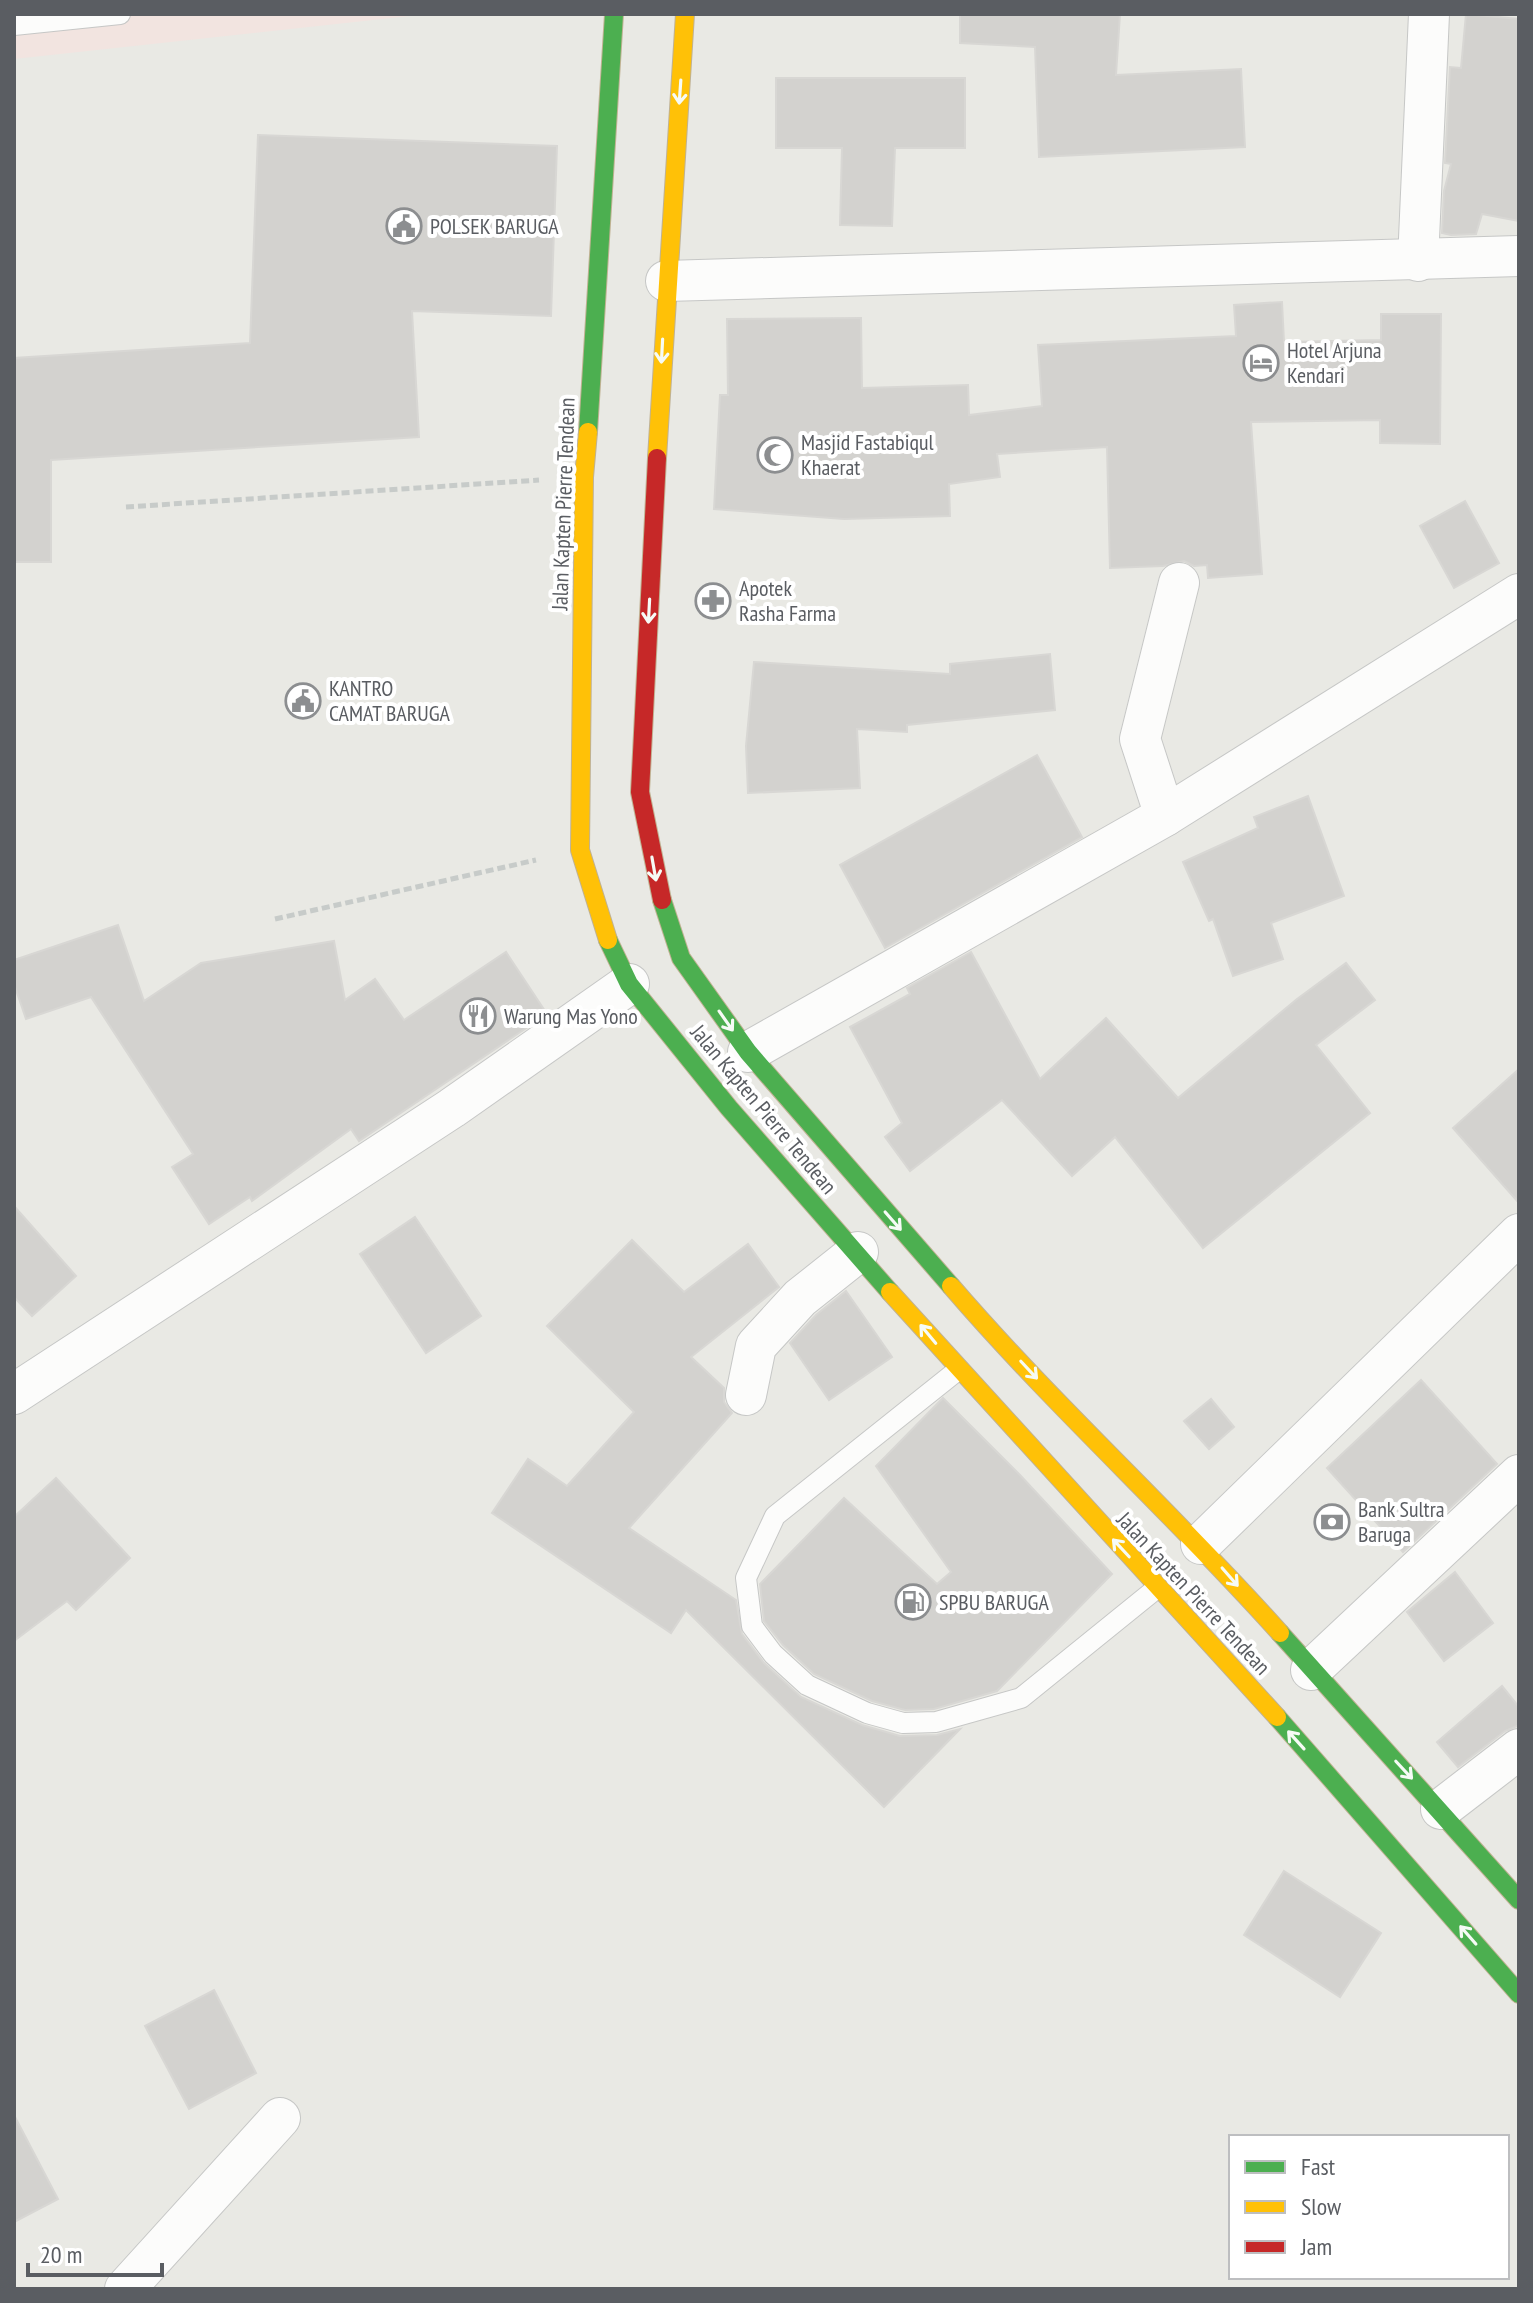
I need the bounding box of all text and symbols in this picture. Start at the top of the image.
one-way arrow [672,78,687,105]
public building icon: POLSEK BARUGA [385,207,423,245]
place label: POLSEK BARUGA [430,212,559,240]
place label: Hotel Arjuna Kendari [1287,336,1382,389]
one-way arrow [654,337,669,364]
hotel icon: Hotel Arjuna Kendari [1242,344,1280,382]
street label: Jalan Kapten Pierre Tendean [545,397,581,612]
place label: Masjid Fastabiqul Khaerat [801,428,934,481]
mosque icon: Masjid Fastabiqul Khaerat [756,436,794,474]
place label: Apotek Rasha Farma [739,574,836,627]
pharmacy icon: Apotek Rasha Farma [694,582,732,620]
one-way arrow [641,597,656,624]
place label: KANTRO CAMAT BARUGA [329,674,451,727]
public building icon: KANTRO CAMAT BARUGA [284,682,322,720]
one-way arrow [647,856,662,882]
restaurant icon: Warung Mas Yono [459,997,497,1035]
place label: Warung Mas Yono [504,1002,638,1030]
one-way arrow [718,1010,734,1032]
street label: Jalan Kapten Pierre Tendean [684,1018,843,1200]
one-way arrow [883,1210,901,1230]
one-way arrow [919,1324,937,1345]
one-way arrow [1020,1360,1038,1380]
place label: Bank Sultra Baruga [1358,1495,1444,1548]
bank icon: Bank Sultra Baruga [1313,1503,1351,1541]
street label: Jalan Kapten Pierre Tendean [1111,1505,1277,1680]
one-way arrow [1111,1538,1130,1558]
one-way arrow [1221,1567,1239,1587]
fuel station icon: SPBU BARUGA [894,1583,932,1621]
place label: SPBU BARUGA [939,1588,1049,1616]
one-way arrow [1288,1730,1306,1750]
one-way arrow [1395,1760,1414,1780]
one-way arrow [1459,1926,1477,1946]
legend [1229,2135,1509,2279]
text: Fast [1301,2151,1336,2182]
text: Slow [1301,2191,1342,2222]
scale bar [28,2227,162,2277]
text: Jam [1300,2231,1332,2262]
text: 20 m [40,2239,82,2270]

